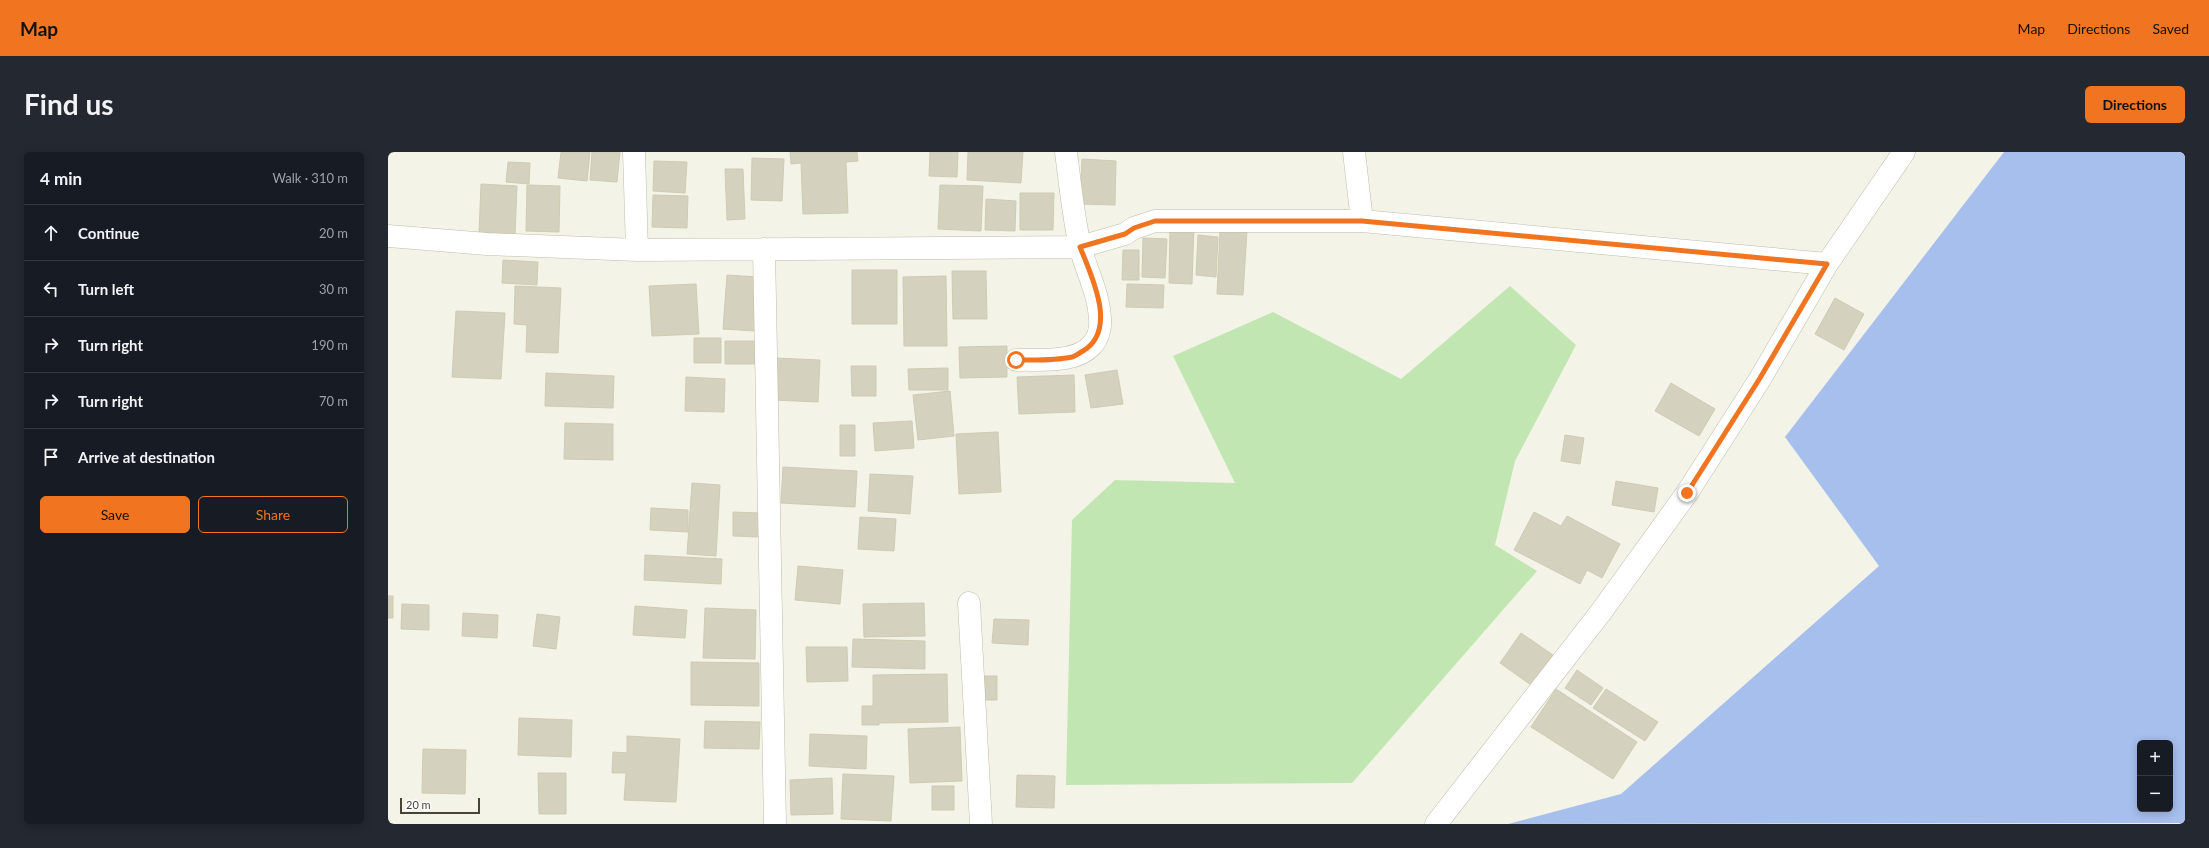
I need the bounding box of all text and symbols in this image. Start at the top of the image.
text: Map [20,17,58,40]
text: Map [2018,20,2045,37]
text: Directions [2067,20,2130,37]
text: Saved [2152,20,2189,37]
button: Directions [2085,86,2185,123]
text: Find us [24,87,114,121]
text: 4 min [40,168,82,189]
text: Walk · 310 m [272,170,348,186]
icon: ahead [40,222,62,244]
text: Continue [78,224,139,242]
text: 20 m [319,225,348,241]
icon: left [40,278,62,300]
text: Turn left [78,280,134,298]
text: 30 m [319,281,348,297]
icon: right [40,334,62,356]
text: Turn right [78,336,143,354]
text: 190 m [311,337,348,353]
route start [1007,351,1025,369]
icon: right [40,390,62,412]
text: Turn right [78,392,143,410]
text: 70 m [319,393,348,409]
icon: arrive [40,446,62,468]
text: Arrive at destination [78,448,215,466]
route end [1678,484,1696,502]
button: Save [40,496,190,533]
button: Share [198,496,348,533]
map controls [2137,740,2173,812]
button: + [2137,740,2173,776]
button: − [2137,776,2173,812]
scale bar [400,796,480,815]
text: 20 m [406,798,431,811]

